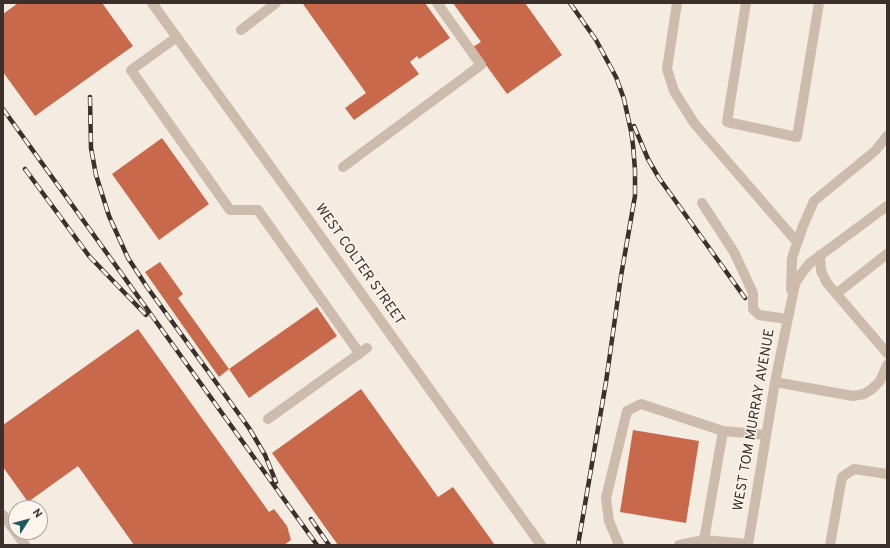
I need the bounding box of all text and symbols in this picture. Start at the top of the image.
street label: WEST COLTER STREET [311,201,407,329]
street label: WEST TOM MURRAY AVENUE [731,328,779,512]
north arrow [8,500,48,540]
text: N [29,506,45,521]

